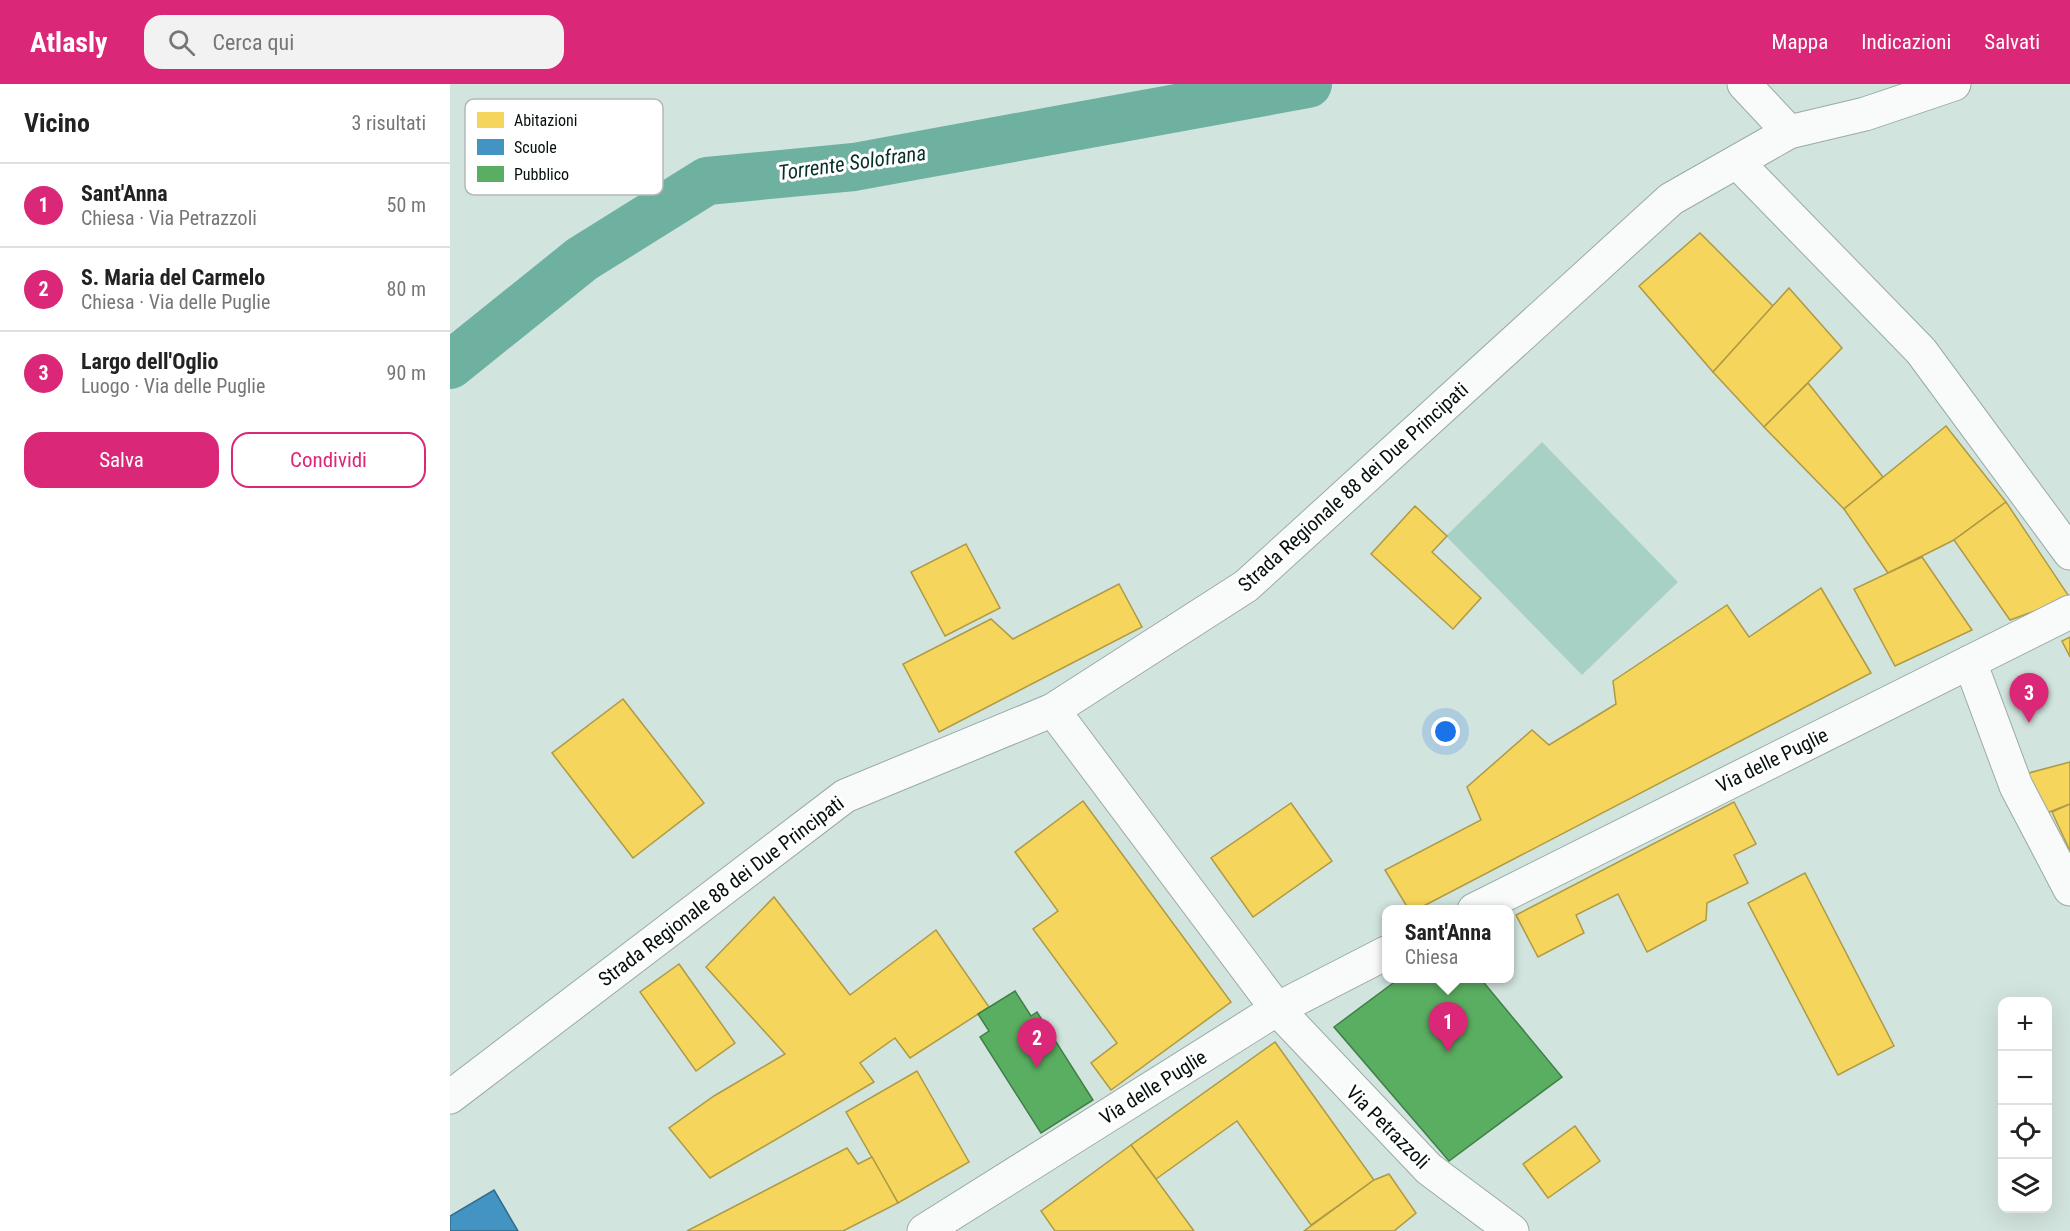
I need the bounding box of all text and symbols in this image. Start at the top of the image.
search box [144,15,564,69]
text: Atlasly [30,26,108,59]
icon: search [165,26,198,59]
text: Cerca qui [213,30,294,55]
text: Mappa [1772,30,1828,54]
text: Indicazioni [1861,30,1951,54]
text: Salvati [1984,30,2040,54]
legend [465,99,663,195]
text: Vicino [24,108,90,138]
text: 3 risultati [351,111,426,135]
text: Abitazioni [514,111,577,130]
text: Scuole [514,138,557,157]
water label: Torrente Solofrana [777,141,927,185]
text: Pubblico [514,165,569,184]
text: Sant'Anna [81,181,168,206]
text: 1 [38,193,49,217]
text: 50 m [387,193,426,217]
text: Chiesa · Via Petrazzoli [81,206,257,230]
text: S. Maria del Carmelo [81,265,265,290]
text: 2 [38,277,49,301]
text: 80 m [387,277,426,301]
text: Chiesa · Via delle Puglie [81,290,270,314]
text: Largo dell'Oglio [81,349,219,374]
text: 3 [38,361,49,385]
text: 90 m [387,361,426,385]
text: Luogo · Via delle Puglie [81,374,265,398]
street label: Strada Regionale 88 dei Due Principati [1233,377,1473,597]
button: Salva [24,432,219,488]
button: Condividi [231,432,426,488]
pin: 3 [2010,674,2048,723]
your location [1431,717,1460,746]
street label: Via delle Puglie [1712,723,1832,797]
street label: Strada Regionale 88 dei Due Principati [594,791,848,991]
popup [1382,905,1514,983]
text: Sant'Anna [1405,920,1491,945]
text: Chiesa [1405,945,1458,969]
map controls [1998,997,2052,1213]
button: + [1998,997,2052,1051]
pin: 1 [1428,1002,1468,1052]
pin: 2 [1018,1018,1056,1068]
street label: Via delle Puglie [1095,1045,1211,1129]
button: − [1998,1051,2052,1105]
street label: Via Petrazzoli [1341,1080,1435,1174]
button: locate [1998,1105,2052,1159]
button: layers [1998,1159,2052,1213]

